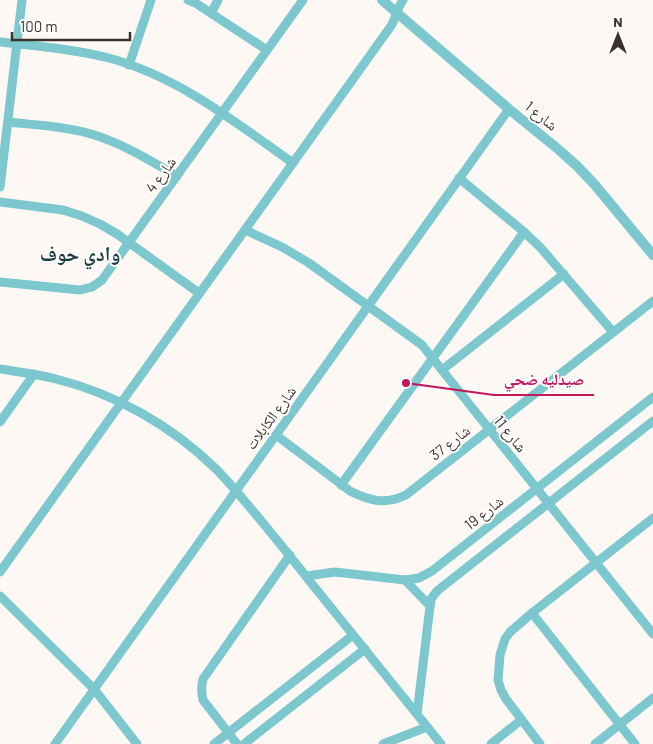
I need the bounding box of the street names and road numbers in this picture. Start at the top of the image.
street label: شارع 1 [520,97,562,135]
street label: شارع 4 [141,153,181,197]
street label: شارع الكابلات [241,382,301,454]
street label: شارع 11 [489,411,531,457]
street label: شارع 37 [426,421,475,465]
street label: شارع 19 [460,491,508,535]

